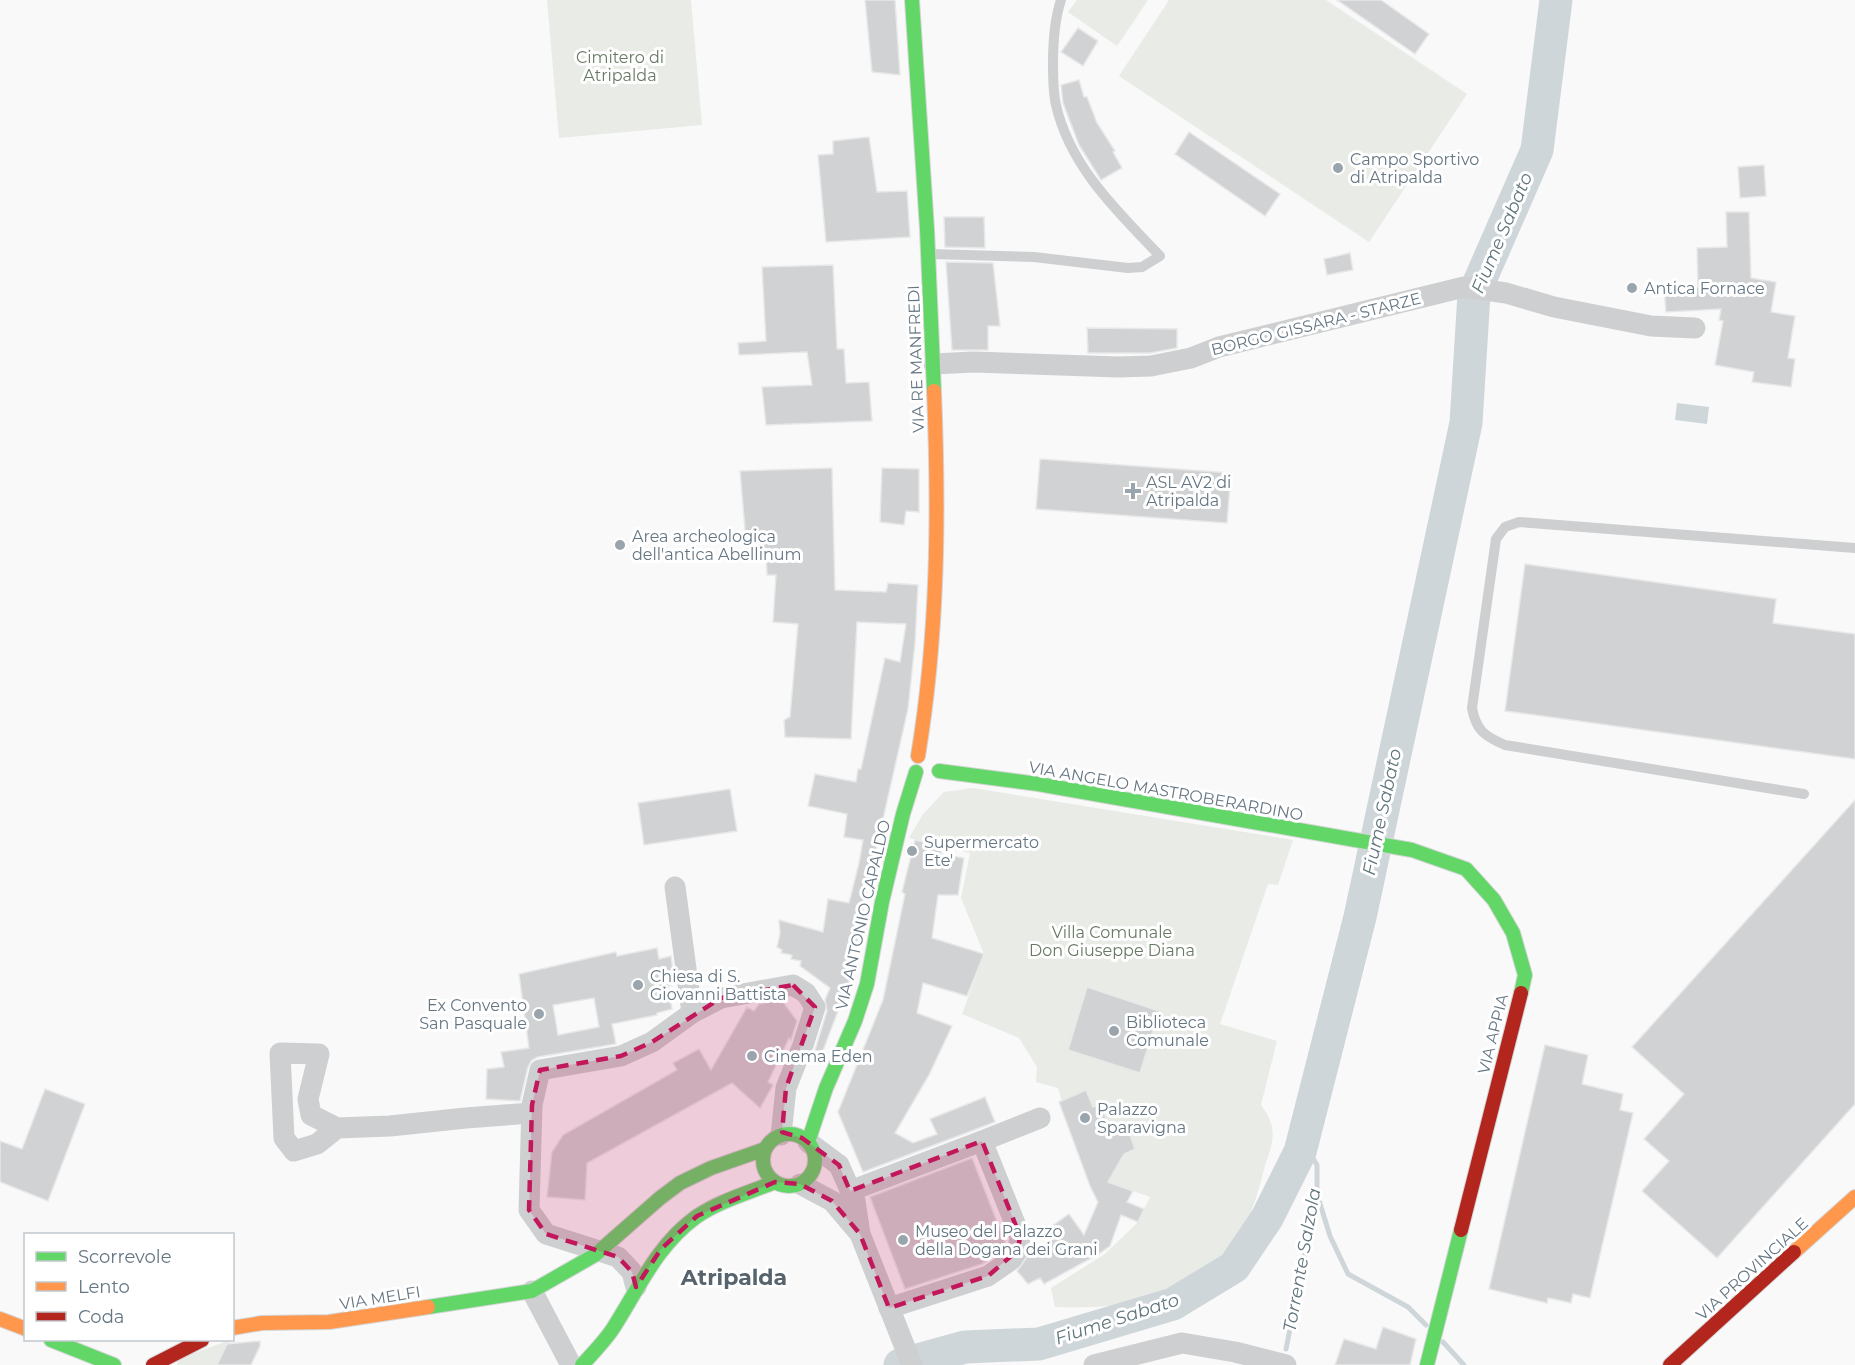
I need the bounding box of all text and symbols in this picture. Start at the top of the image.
park label: Cimitero di Atripalda [576,48,664,85]
place label: Campo Sportivo di Atripalda [1350,150,1479,187]
marker: Campo Sportivo di Atripalda [1331,161,1345,175]
water label: Fiume Sabato [1467,169,1537,297]
place label: Antica Fornace [1644,279,1765,298]
marker: Antica Fornace [1625,281,1639,295]
street label: VIA RE MANFREDI [904,285,928,433]
street label: BORGO GISSARA - STARZE [1209,289,1423,359]
place label: ASL AV2 di Atripalda [1146,473,1231,510]
marker: ASL AV2 di Atripalda [1124,482,1142,500]
place label: Area archeologica dell'antica Abellinum [632,527,802,564]
marker: Area archeologica dell'antica Abellinum [613,538,627,552]
water label: Fiume Sabato [1358,747,1406,877]
street label: VIA ANGELO MASTROBERARDINO [1027,757,1305,825]
street label: VIA ANTONIO CAPALDO [832,818,894,1012]
place label: Supermercato Ete' [924,833,1039,870]
marker: Supermercato Ete' [905,844,919,858]
park label: Villa Comunale Don Giuseppe Diana [1029,923,1195,960]
place label: Chiesa di S. Giovanni Battista [650,967,786,1004]
marker: Chiesa di S. Giovanni Battista [631,978,645,992]
street label: VIA APPIA [1474,991,1512,1076]
place label: Ex Convento San Pasquale [419,996,527,1033]
marker: Ex Convento San Pasquale [532,1007,546,1021]
place label: Biblioteca Comunale [1126,1013,1209,1050]
marker: Biblioteca Comunale [1107,1024,1121,1038]
place label: Cinema Eden [764,1047,873,1066]
marker: Cinema Eden [745,1049,759,1063]
place label: Palazzo Sparavigna [1097,1100,1186,1137]
marker: Palazzo Sparavigna [1078,1111,1092,1125]
water label: Torrente Salzola [1279,1186,1325,1334]
street label: VIA PROVINCIALE [1692,1214,1812,1324]
place label: Museo del Palazzo della Dogana dei Grani [915,1222,1098,1259]
legend [24,1233,234,1341]
marker: Museo del Palazzo della Dogana dei Grani [896,1233,910,1247]
text: Scorrevole [78,1246,172,1268]
district label: Atripalda [680,1264,787,1291]
text: Lento [78,1276,130,1298]
street label: VIA MELFI [338,1282,422,1314]
water label: Fiume Sabato [1052,1289,1182,1349]
text: Coda [78,1306,124,1328]

